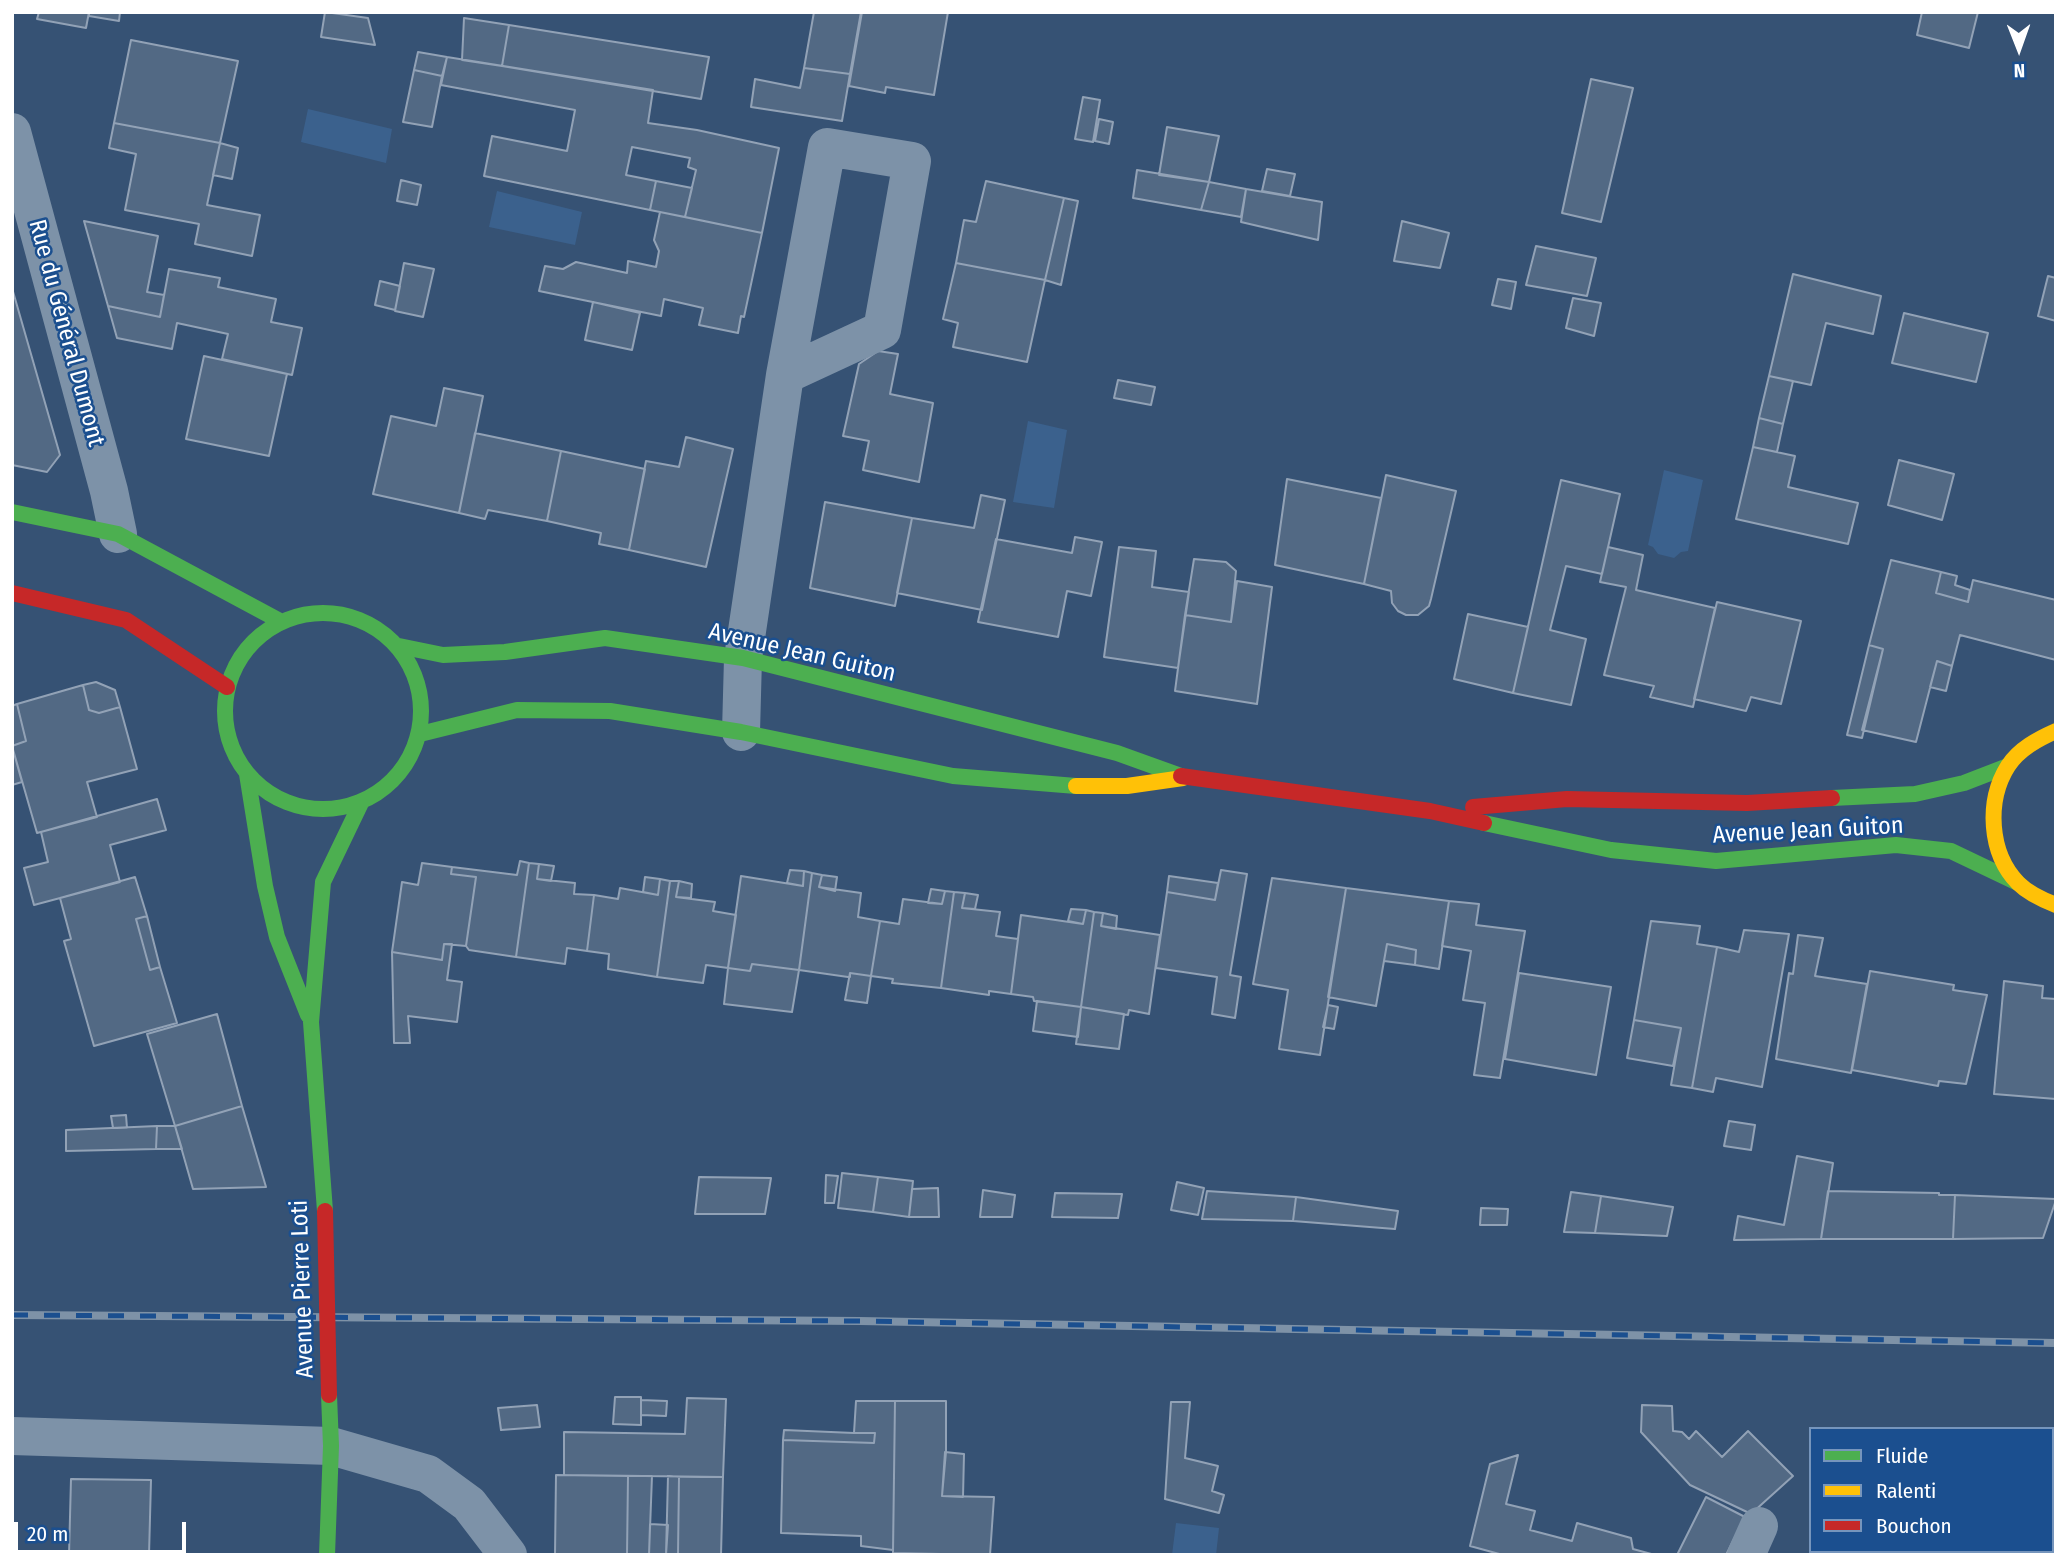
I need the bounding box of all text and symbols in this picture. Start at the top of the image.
north arrow [1984,14,2054,84]
text: N [2013,59,2025,82]
street label: Rue du Général Dumont [22,217,110,449]
street label: Avenue Jean Guiton [706,617,898,689]
street label: Avenue Jean Guiton [1712,812,1904,850]
street label: Avenue Pierre Loti [285,1199,321,1379]
legend [1809,1427,2054,1553]
text: Fluide [1876,1443,1928,1469]
text: Ralenti [1876,1478,1936,1504]
scale bar [18,1508,189,1552]
text: Bouchon [1876,1513,1952,1539]
text: 20 m [27,1521,68,1547]

